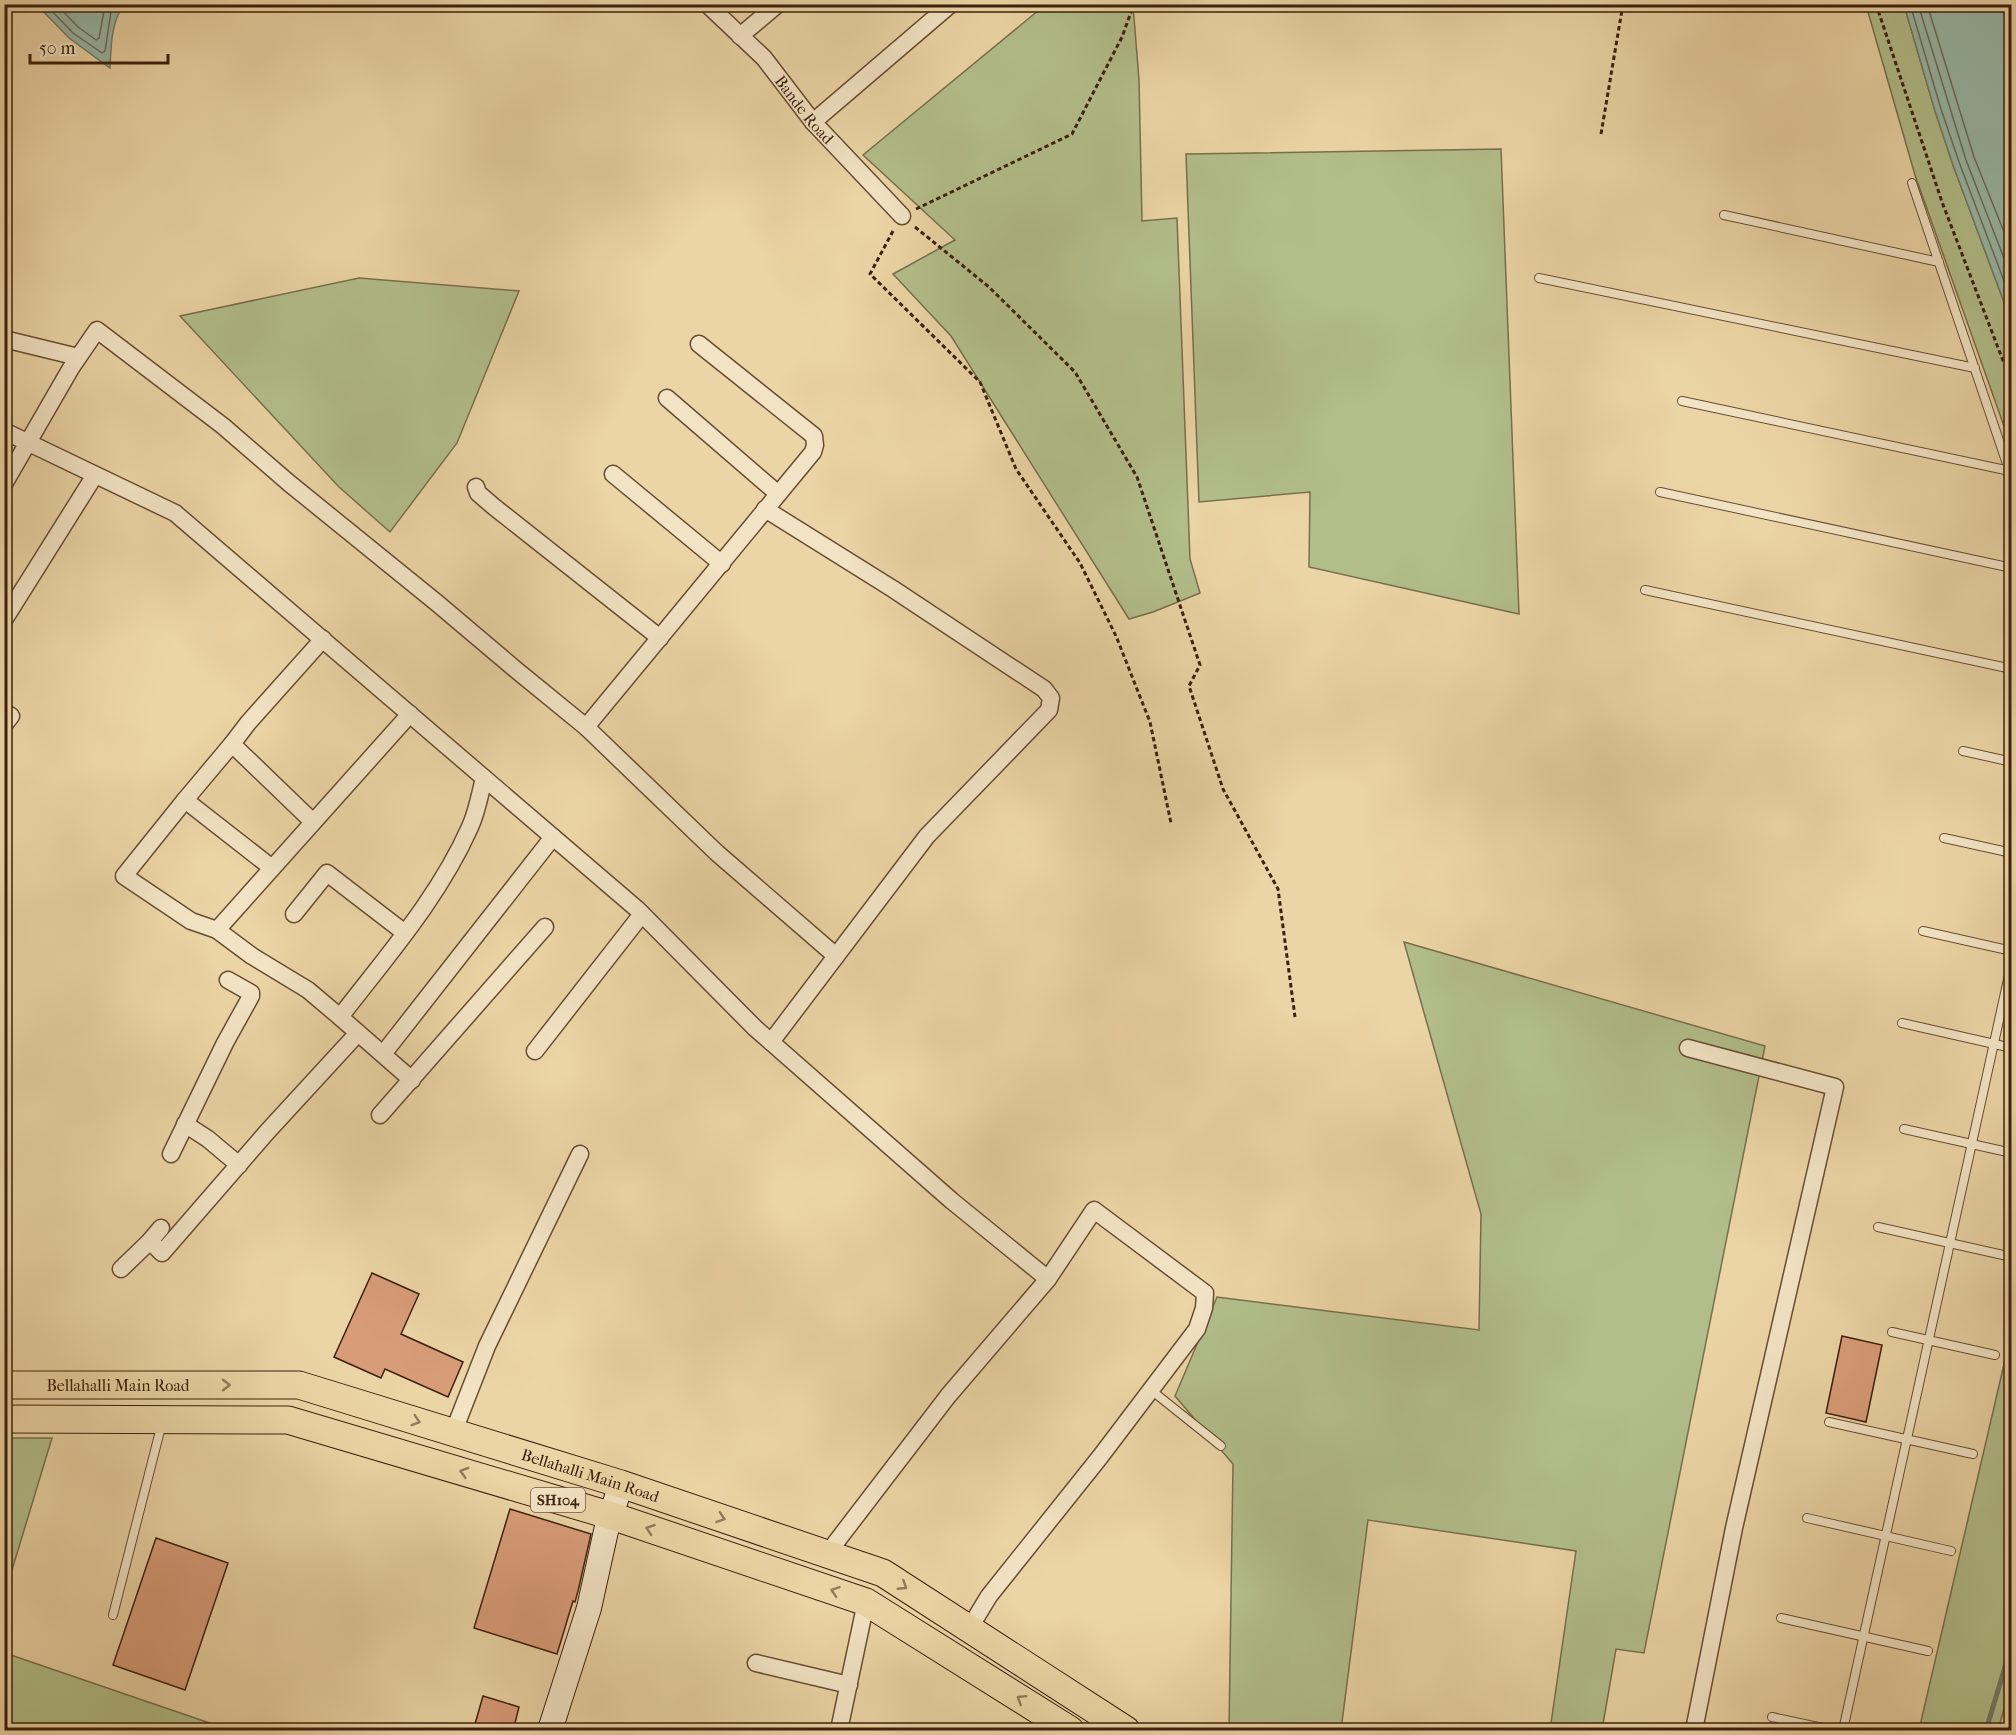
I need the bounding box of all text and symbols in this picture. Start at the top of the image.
scale bar [30,27,168,65]
text: 50 m [39,38,76,59]
street label: Bande Road [771,72,838,148]
street label: Bellahalli Main Road [46,1376,190,1395]
one-way arrow [222,1379,231,1391]
one-way arrow [410,1414,421,1426]
street label: Bellahalli Main Road [519,1445,662,1506]
one-way arrow [459,1467,470,1479]
road number: SH104 [531,1488,585,1512]
one-way arrow [715,1511,726,1524]
one-way arrow [645,1523,656,1536]
one-way arrow [897,1579,907,1591]
one-way arrow [830,1586,841,1598]
one-way arrow [1017,1695,1027,1707]

